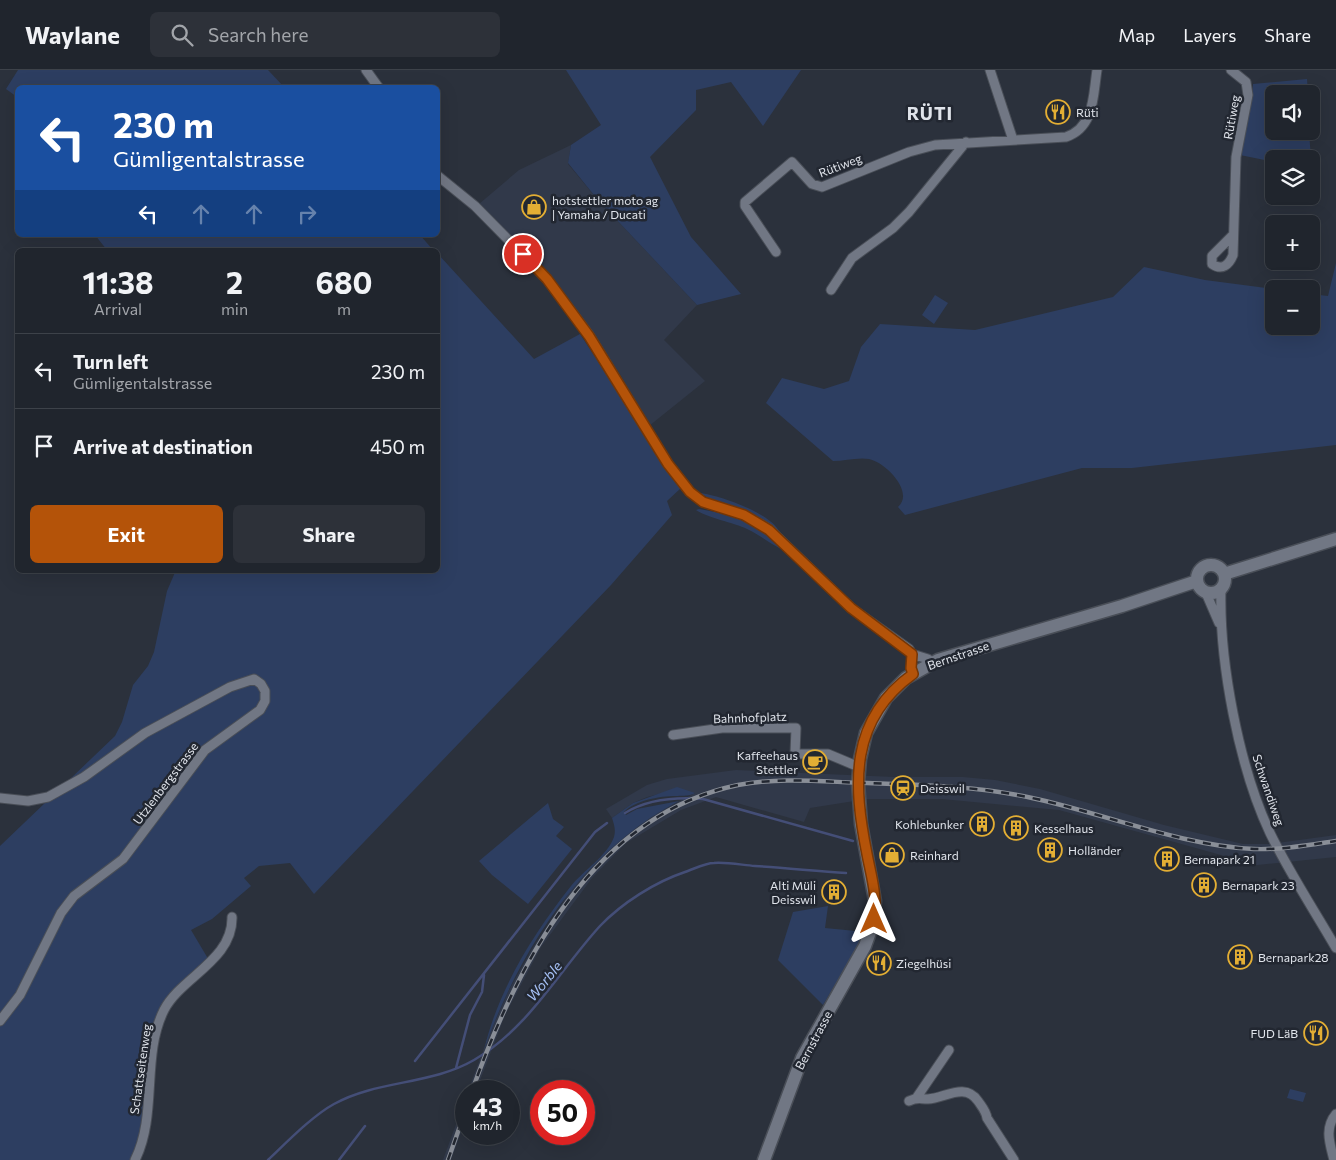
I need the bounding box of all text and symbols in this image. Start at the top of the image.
search box [150,12,500,57]
text: Waylane [25,20,120,49]
icon: search [168,21,196,49]
text: Search here [208,23,308,46]
text: Map [1118,24,1155,46]
text: Layers [1183,24,1236,46]
text: Share [1264,24,1311,46]
map controls [1265,85,1320,335]
button: sound [1265,85,1320,140]
street label: Rütiweg [1220,93,1242,140]
restaurant icon: Rüti [1045,99,1071,125]
text: 230 m [113,102,214,145]
district label: RÜTI [907,102,953,124]
icon: left [30,105,95,170]
place label: Rüti [1076,105,1099,119]
text: Gümligentalstrasse [113,145,305,172]
street label: Rütiweg [817,150,864,180]
button: layers [1265,150,1320,205]
place label: hotstettler moto ag | Yamaha / Ducati [552,193,659,221]
shop icon: hotstettler moto ag | Yamaha / Ducati [521,194,547,220]
icon: left [134,200,162,228]
icon: ahead [187,200,215,228]
icon: ahead [240,200,268,228]
icon: right [293,200,321,228]
button: + [1265,215,1320,270]
pin [502,233,544,275]
icon: arrive [509,240,537,268]
text: 11:38 [82,263,154,300]
text: 2 [226,263,243,300]
text: 680 [316,263,373,300]
button: − [1265,280,1320,335]
text: Arrival [94,299,142,318]
text: min [221,299,248,318]
text: m [337,299,351,318]
text: Turn left [73,350,148,373]
icon: left [30,357,58,385]
text: 230 m [371,360,425,383]
text: Gümligentalstrasse [73,373,212,392]
icon: arrive [30,432,58,460]
text: Arrive at destination [73,435,253,458]
text: 450 m [370,435,425,458]
button: Exit [30,505,223,563]
button: Share [233,505,425,563]
street label: Bernstrasse [925,638,991,672]
street label: Bahnhofplatz [713,709,787,725]
street label: Utzlenbergstrasse [130,739,200,827]
place label: Kaffeehaus Stettler [737,748,798,776]
cafe icon: Kaffeehaus Stettler [802,749,828,775]
street label: Schwandiweg [1250,752,1288,828]
station icon: Deisswil [890,775,916,801]
place label: Deisswil [920,781,965,795]
building icon: Kohlebunker [969,811,995,837]
building icon: Kesselhaus [1003,815,1029,841]
place label: Kohlebunker [895,817,964,831]
place label: Kesselhaus [1034,821,1094,835]
building icon: Holländer [1037,837,1063,863]
shop icon: Reinhard [879,842,905,868]
place label: Holländer [1068,843,1122,857]
building icon: Bernapark 21 [1154,846,1180,872]
place label: Reinhard [910,848,959,862]
place label: Bernapark 21 [1184,852,1255,866]
building icon: Bernapark 23 [1191,872,1217,898]
place label: Alti Müli Deisswil [770,878,816,906]
place label: Bernapark 23 [1222,878,1295,892]
building icon: Alti Müli Deisswil [821,879,847,905]
position arrow [847,892,899,944]
building icon: Bernapark28 [1227,944,1253,970]
restaurant icon: Ziegelhüsi [866,950,892,976]
place label: Bernapark28 [1258,950,1329,964]
place label: Ziegelhüsi [896,956,951,970]
water label: Worble [523,957,566,1004]
street label: Bernstrasse [792,1008,834,1072]
restaurant icon: FUD LäB [1303,1020,1329,1046]
street label: Schattseitenweg [127,1022,153,1115]
place label: FUD LäB [1250,1026,1298,1040]
speed limit sign: 50 [530,1080,595,1145]
text: 43 [473,1091,502,1121]
text: km/h [473,1118,502,1132]

